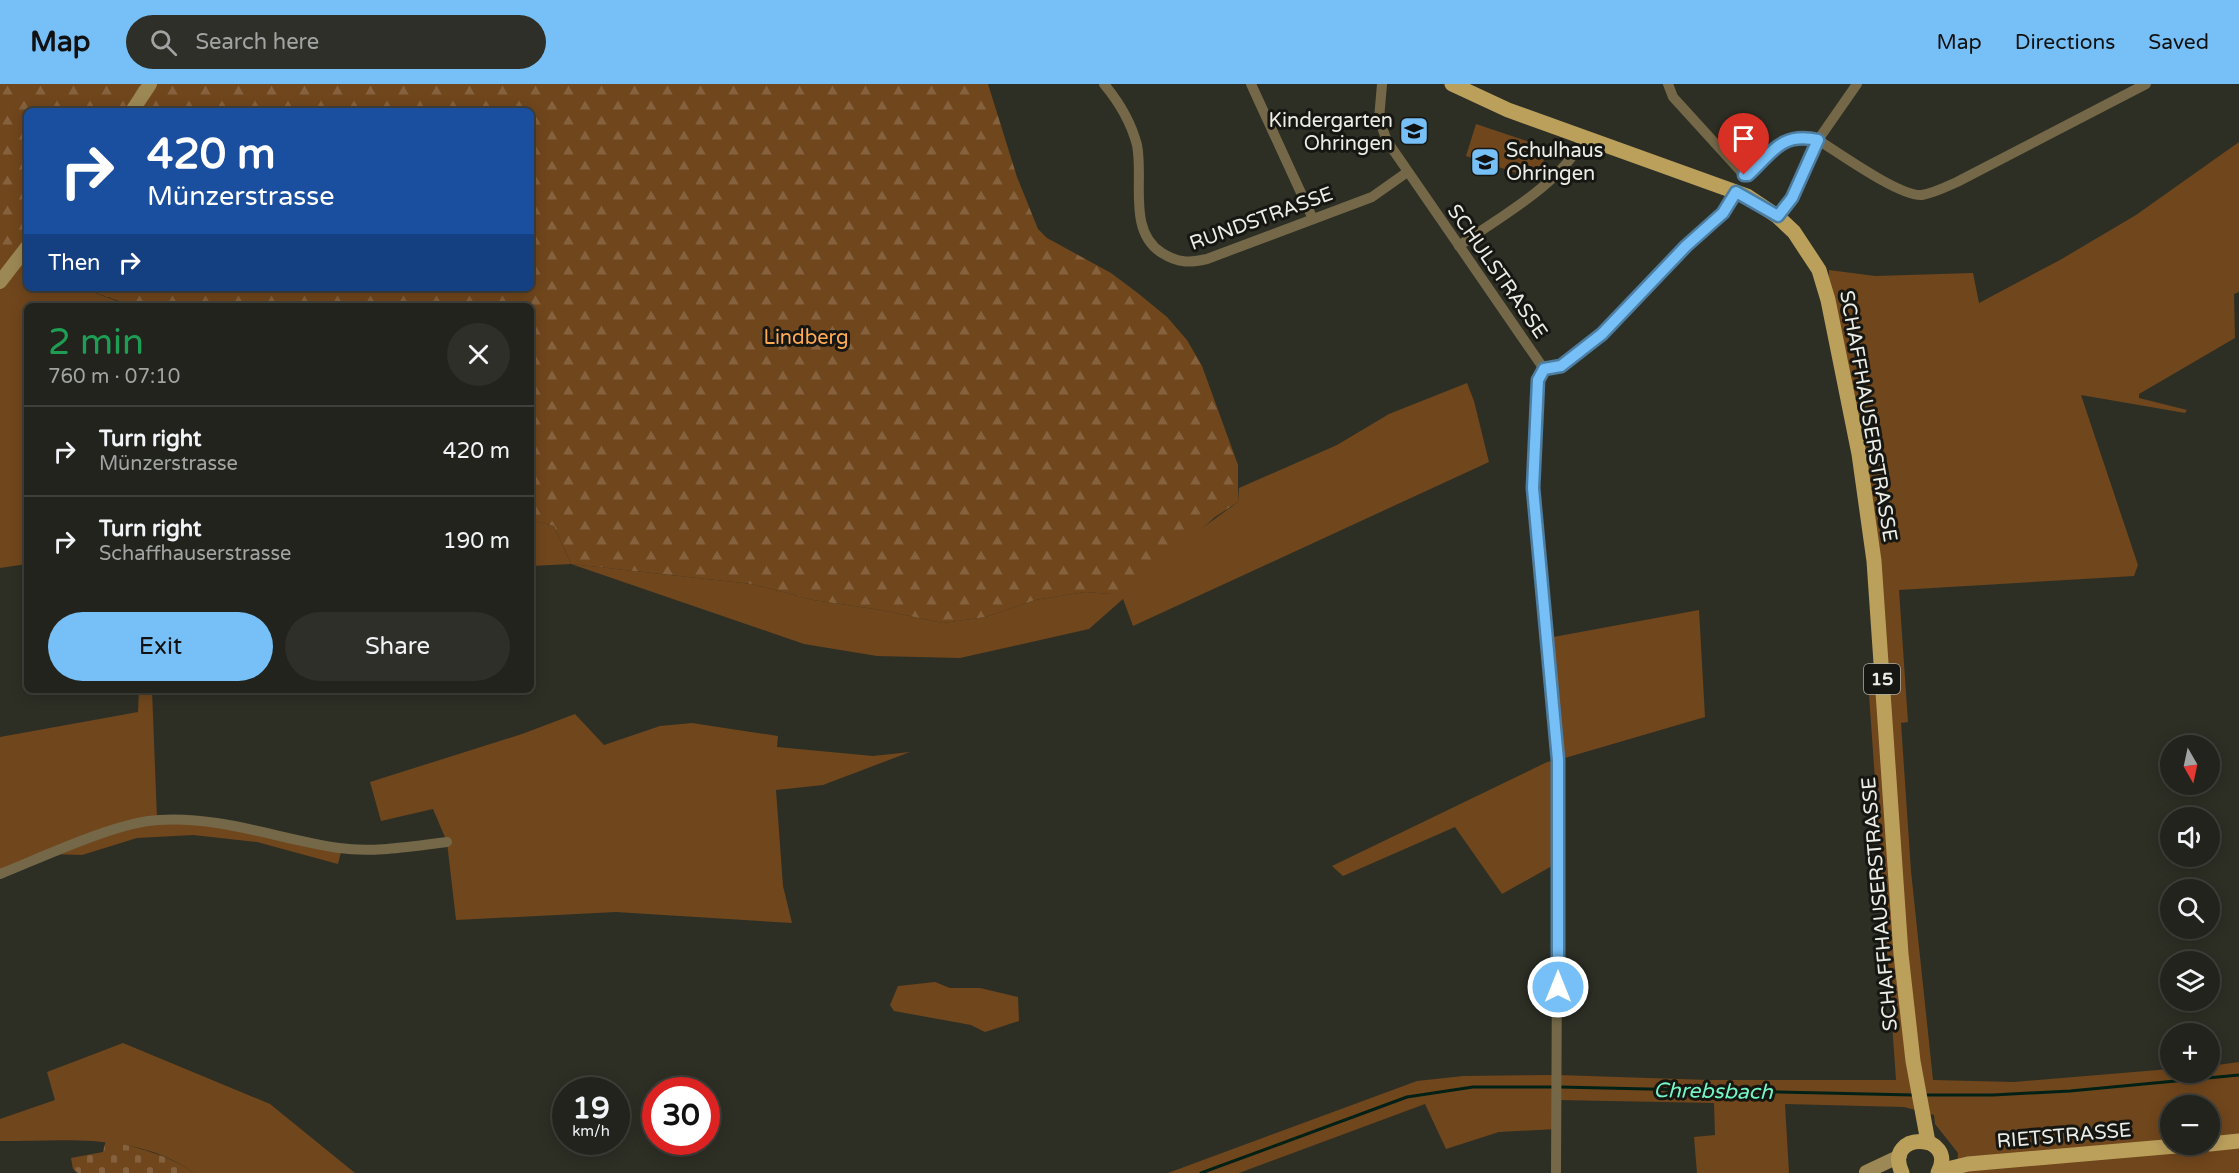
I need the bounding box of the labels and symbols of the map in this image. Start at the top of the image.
place label: Kindergarten Ohringen [1269,109,1393,156]
pin [1718,113,1769,175]
school or university icon: Kindergarten Ohringen [1398,115,1430,147]
place label: Schulhaus Ohringen [1506,139,1603,186]
school or university icon: Schulhaus Ohringen [1469,146,1501,178]
street label: RUNDSTRASSE [1186,182,1336,256]
street label: SCHULSTRASSE [1442,200,1552,343]
street label: SCHAFFHAUSERSTRASSE [1834,289,1902,544]
park label: Lindberg [763,326,849,350]
road number: 15 [1864,664,1900,694]
north arrow [2160,735,2220,795]
street label: SCHAFFHAUSERSTRASSE [1857,776,1903,1032]
position arrow [1526,955,1590,1019]
speed limit sign: 30 [642,1077,720,1155]
water label: Chrebsbach [1653,1078,1774,1105]
street label: RIETSTRASSE [1996,1118,2132,1154]

